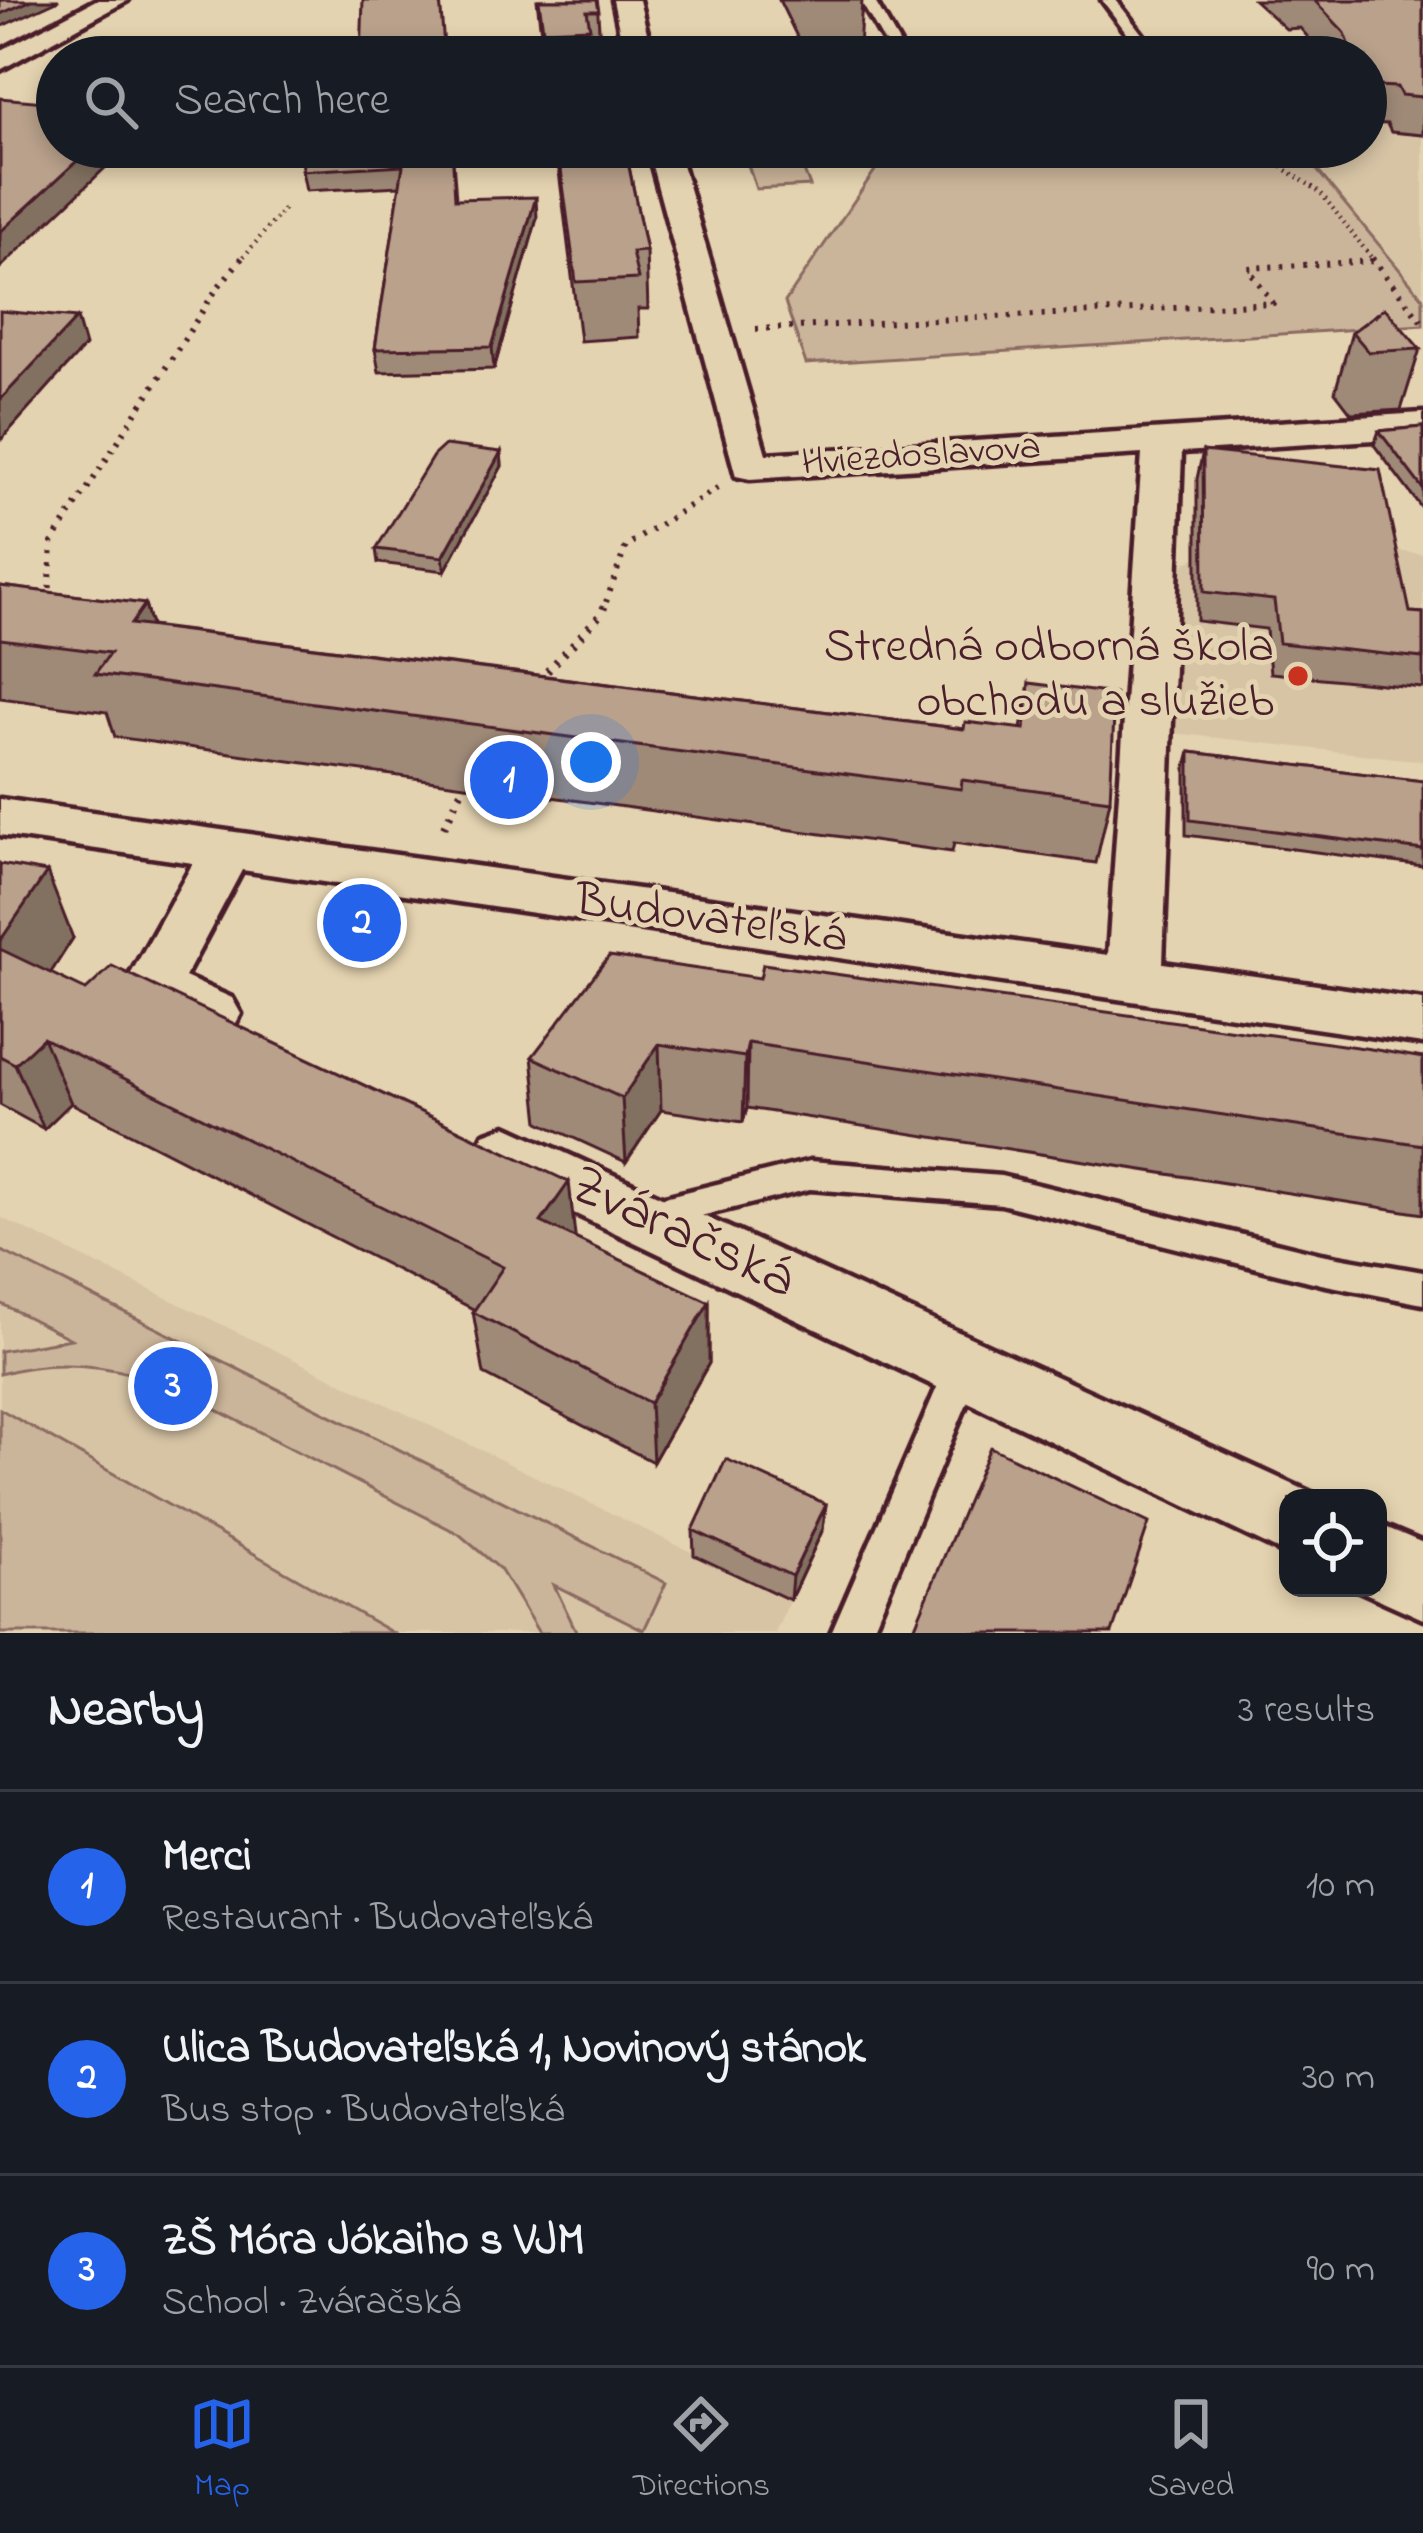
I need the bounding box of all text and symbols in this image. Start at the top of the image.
search box [36,36,1387,168]
icon: search [78,69,144,135]
text: Search here [174,69,390,135]
street label: Hviezdoslavova [799,419,1043,493]
place label: Stredná odborná škola obchodu a služieb [824,613,1274,738]
marker: Stredná odborná škola obchodu a služieb [1285,663,1311,689]
your location [561,732,621,792]
pin: 1 [470,735,548,825]
street label: Budovateľská [570,866,851,974]
pin: 2 [323,878,401,968]
street label: Zváračská [556,1146,808,1322]
pin: 3 [134,1341,212,1431]
map controls [1279,1489,1387,1597]
button: locate [1279,1489,1387,1597]
text: Nearby [48,1674,204,1749]
text: 3 results [1238,1683,1375,1740]
text: Merci [162,1825,252,1891]
text: 1 [81,1858,93,1915]
text: 10 m [1306,1858,1375,1915]
text: Restaurant · Budovateľská [162,1891,592,1948]
text: Ulica Budovateľská 1, Novinový stánok [162,2017,866,2083]
text: 2 [77,2050,97,2107]
text: 30 m [1302,2050,1375,2107]
text: Bus stop · Budovateľská [162,2083,564,2140]
text: ZŠ Móra Jókaiho s VJM [162,2209,585,2275]
text: 3 [79,2242,95,2299]
text: 90 m [1306,2242,1375,2299]
text: School · Zváračská [162,2275,461,2332]
tab: Map [189,2391,255,2511]
tab: Directions [633,2391,770,2511]
tab: Saved [1148,2391,1234,2511]

